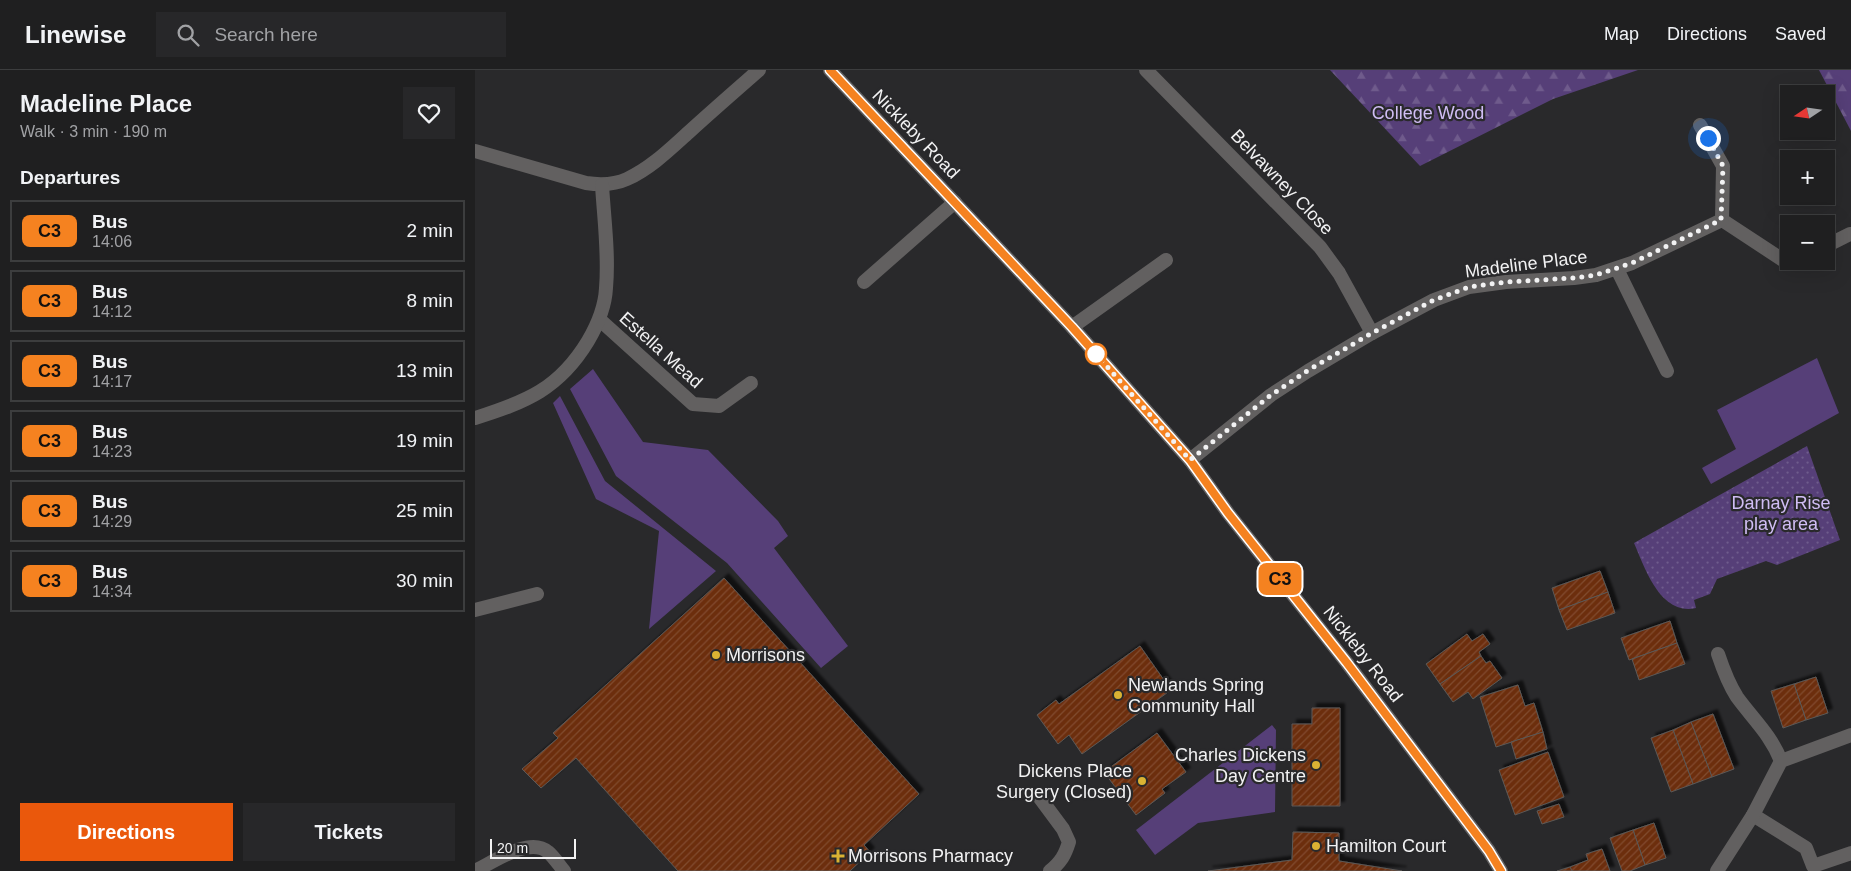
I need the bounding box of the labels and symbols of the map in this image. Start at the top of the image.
street label: Nickleby Road [868,85,964,183]
north arrow [1780,85,1835,140]
park label: College Wood [1372,103,1484,123]
street label: Belvawney Close [1227,125,1337,239]
your location [1696,126,1721,151]
street label: Madeline Place [1464,247,1588,281]
street label: Estella Mead [616,308,706,392]
unlabelled marker [1085,343,1107,365]
park label: Darnay Rise play area [1731,493,1831,534]
line badge: C3 [1257,563,1303,595]
street label: Nickleby Road [1319,602,1407,706]
place label: Morrisons [726,645,805,665]
marker: Morrisons [710,649,722,661]
place label: Newlands Spring Community Hall [1128,675,1264,716]
marker: Newlands Spring Community Hall [1112,689,1124,701]
place label: Charles Dickens Day Centre [1175,745,1306,786]
marker: Charles Dickens Day Centre [1310,759,1322,771]
place label: Dickens Place Surgery (Closed) [996,761,1132,802]
marker: Dickens Place Surgery (Closed) [1136,775,1148,787]
scale bar [490,836,576,859]
place label: Hamilton Court [1326,836,1446,856]
marker: Hamilton Court [1310,840,1322,852]
place label: Morrisons Pharmacy [848,846,1013,866]
marker: Morrisons Pharmacy [832,850,844,862]

